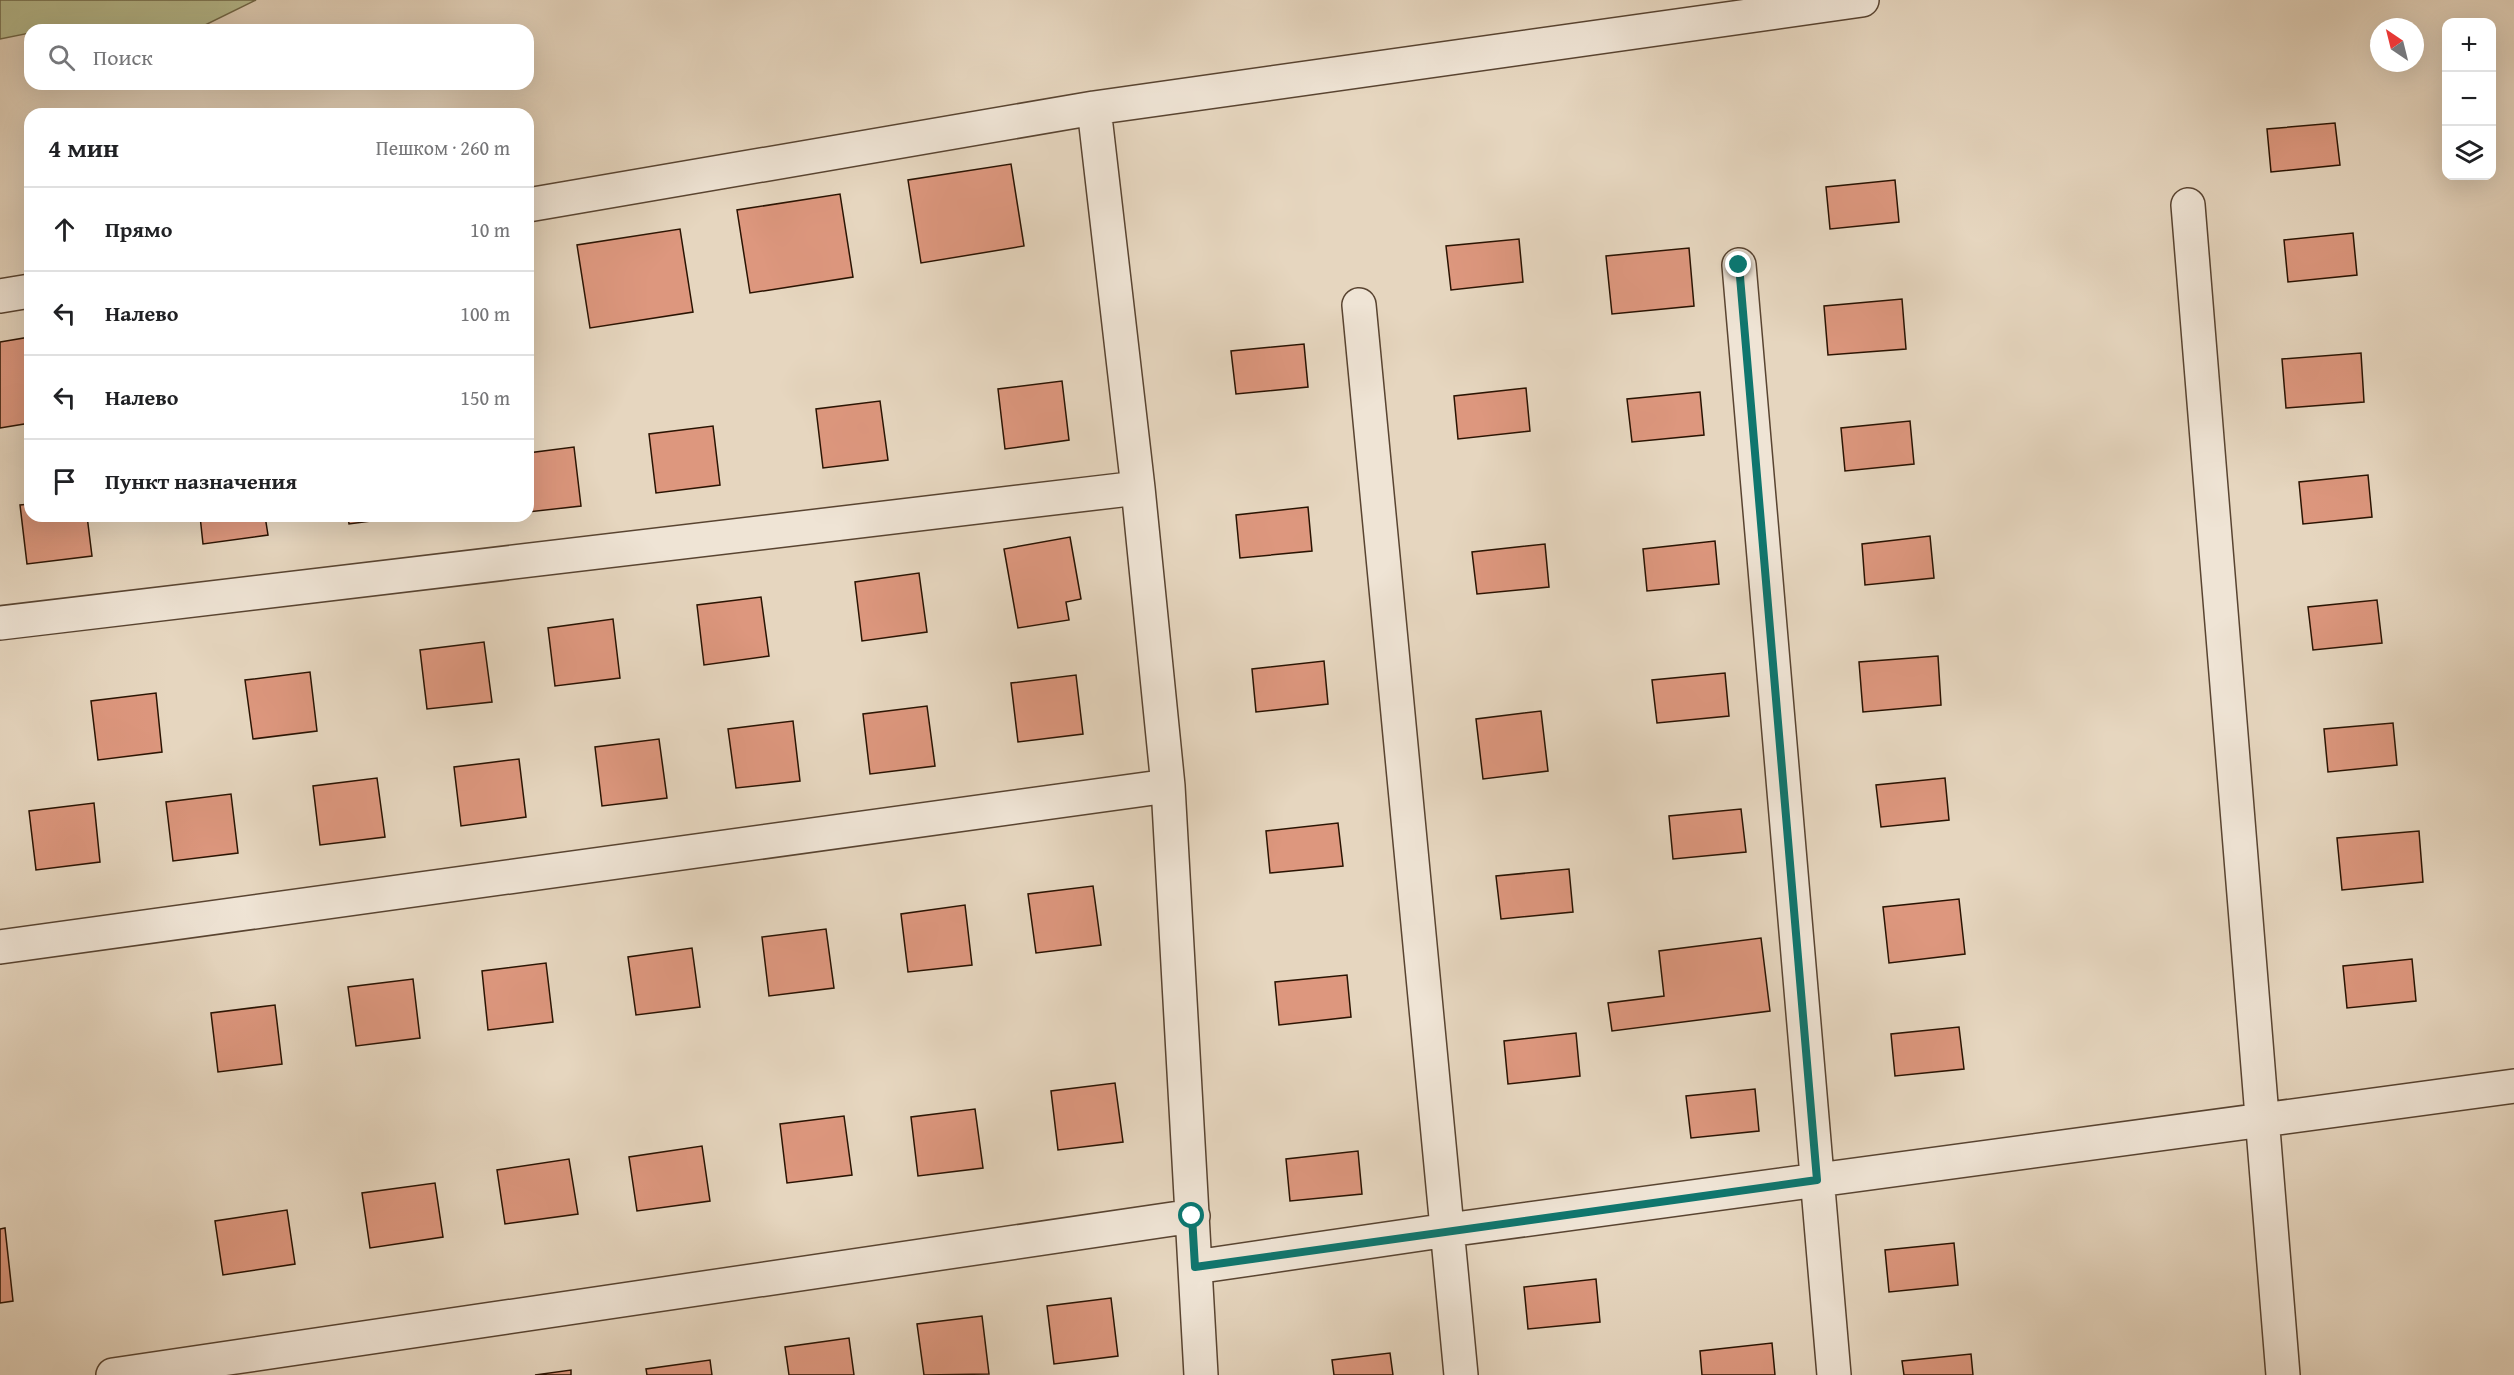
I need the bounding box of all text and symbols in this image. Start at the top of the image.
north arrow [2370,18,2424,72]
map controls [2442,18,2496,180]
button: + [2442,18,2496,72]
search box [24,24,534,90]
icon: search [45,41,78,74]
text: Поиск [93,41,153,73]
button: − [2442,72,2496,126]
button: layers [2442,126,2496,180]
text: 4 мин [48,128,119,167]
text: Пешком · 260 m [376,133,510,162]
icon: ahead [48,213,81,246]
text: Прямо [105,213,172,245]
text: 10 m [470,215,510,244]
route end [1725,251,1751,277]
icon: left [48,297,81,330]
text: Налево [105,297,178,329]
text: 100 m [460,299,510,328]
icon: left [48,381,81,414]
text: Налево [105,381,178,413]
text: 150 m [460,383,510,412]
icon: arrive [48,465,81,498]
text: Пункт назначения [105,465,297,497]
route start [1178,1202,1204,1228]

